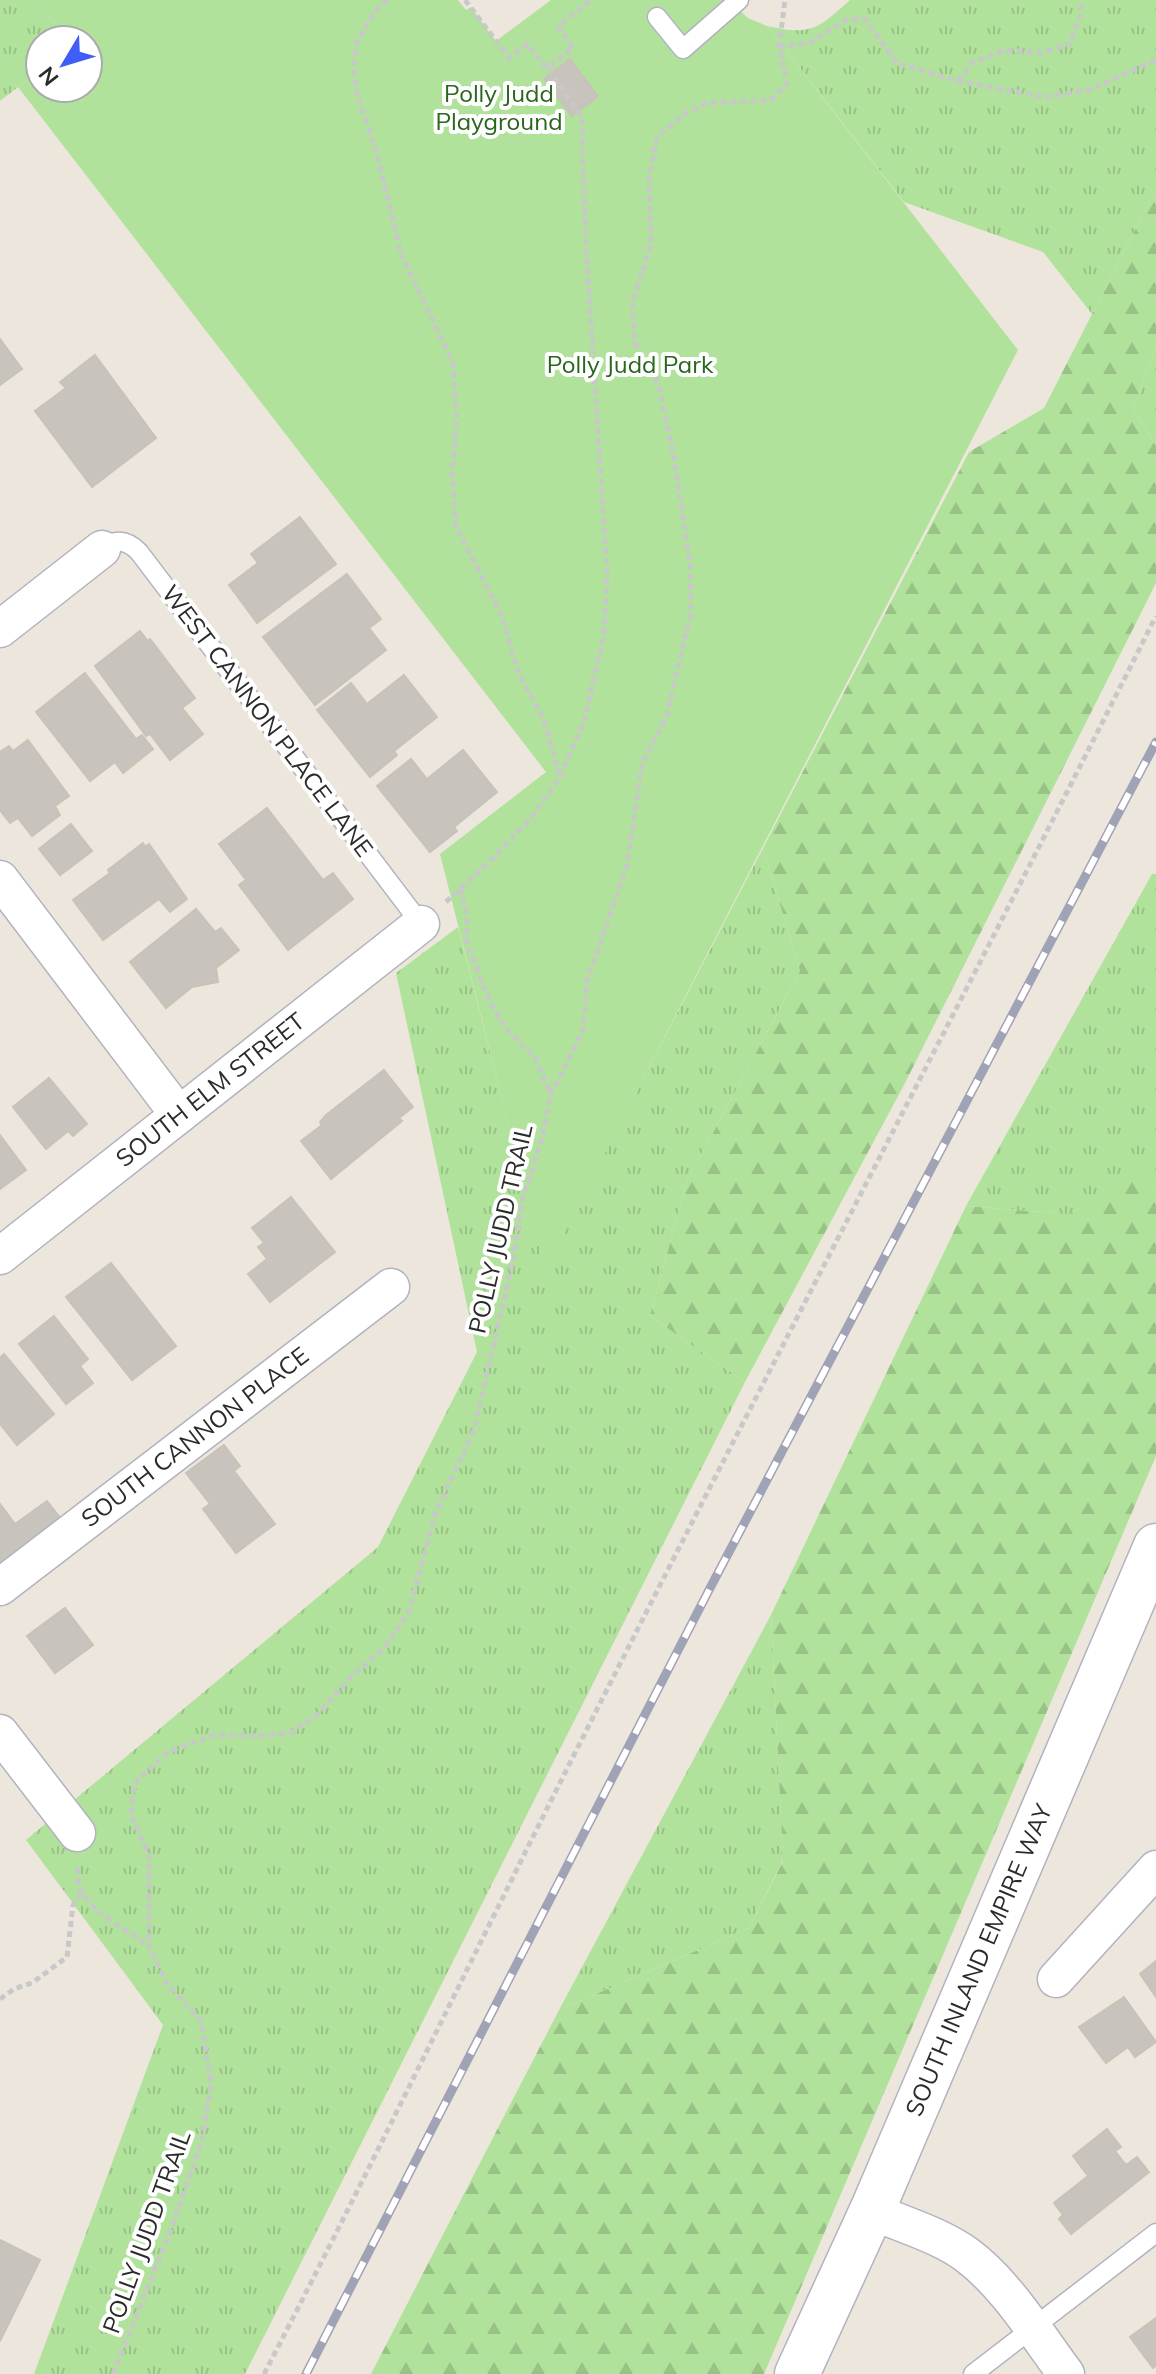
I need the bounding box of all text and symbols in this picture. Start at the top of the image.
north arrow [24,24,104,104]
text: N [32,61,64,91]
park label: Polly Judd Playground [435,78,563,136]
park label: Polly Judd Park [547,349,714,379]
street label: WEST CANNON PLACE LANE [156,578,380,862]
street label: SOUTH ELM STREET [109,1005,311,1173]
street label: POLLY JUDD TRAIL [461,1121,539,1336]
street label: SOUTH CANNON PLACE [75,1340,314,1533]
street label: SOUTH INLAND EMPIRE WAY [898,1799,1058,2120]
street label: POLLY JUDD TRAIL [95,2126,197,2337]

